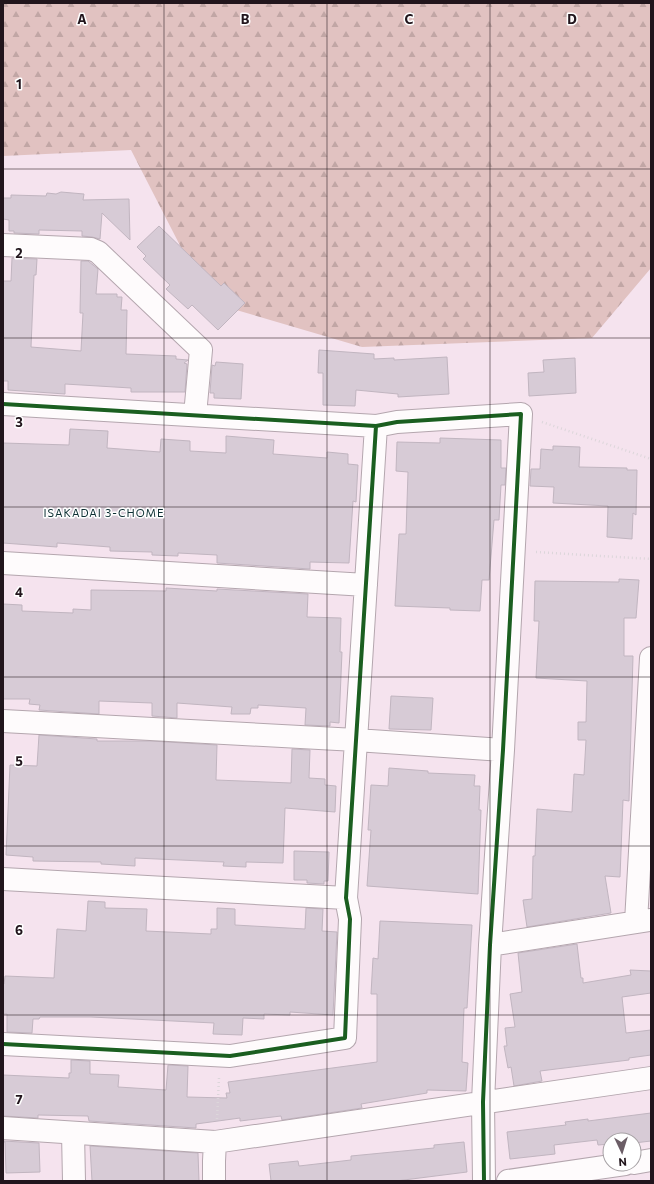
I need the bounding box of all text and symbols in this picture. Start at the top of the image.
text: A [77,11,87,27]
text: B [241,11,250,27]
text: C [405,11,414,27]
text: D [567,11,577,27]
text: 1 [16,76,22,92]
text: 2 [15,245,23,261]
text: 3 [15,414,23,430]
district label: ISAKADAI 3-CHOME [43,506,165,519]
text: 4 [15,584,23,600]
text: 5 [15,753,23,769]
text: 6 [15,922,23,938]
text: 7 [15,1091,23,1107]
north arrow [602,1132,642,1172]
text: N [618,1156,627,1169]

